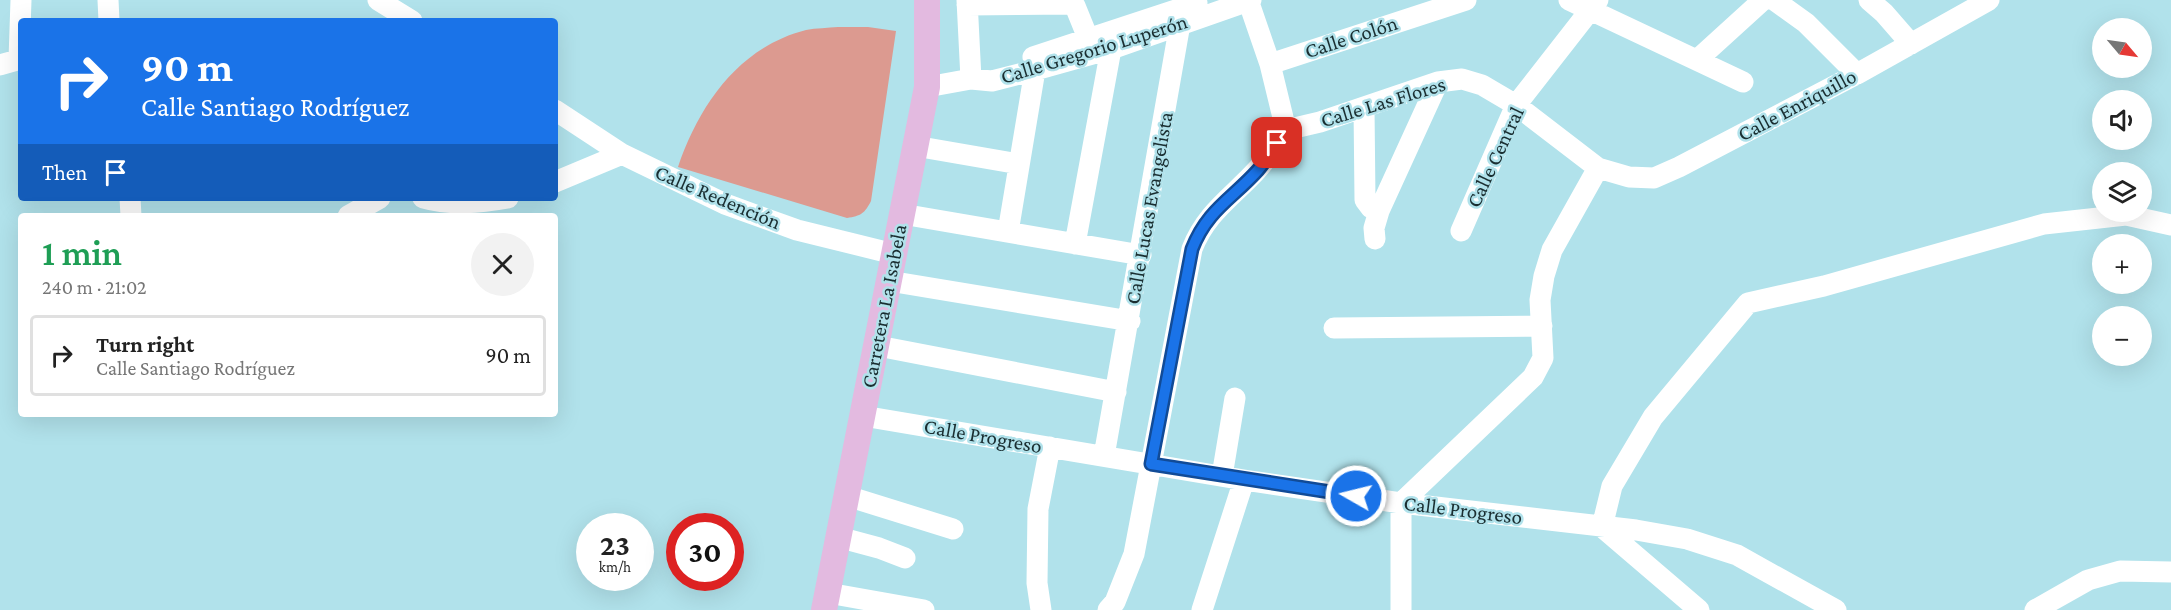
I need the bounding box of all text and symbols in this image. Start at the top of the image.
street label: Calle Gregorio Luperón [998,9,1190,89]
street label: Calle Colón [1302,11,1400,63]
north arrow [2092,18,2152,78]
map controls [2092,18,2152,366]
icon: right [42,42,120,120]
text: 90 m [141,43,233,90]
street label: Calle Enriquillo [1734,64,1860,146]
street label: Calle Las Flores [1318,72,1448,132]
button: sound [2092,90,2152,150]
text: Calle Santiago Rodríguez [141,92,410,122]
street label: Calle Central [1461,103,1529,211]
street label: Calle Lucas Evangelista [1120,110,1178,306]
pin [1251,117,1302,168]
icon: arrive [1260,126,1293,159]
icon: arrive [99,156,132,189]
text: Then [42,160,87,185]
street label: Calle Redención [652,160,784,234]
button: layers [2092,162,2152,222]
street label: Carretera La Isabela [856,222,912,390]
text: 1 min [42,233,122,273]
button: close [471,233,534,296]
button: + [2092,234,2152,294]
text: 240 m · 21:02 [42,276,147,298]
button: − [2092,306,2152,366]
text: Turn right [96,332,194,357]
icon: right [45,339,78,372]
text: 90 m [486,343,531,368]
text: Calle Santiago Rodríguez [96,357,295,379]
street label: Calle Progreso [922,414,1044,458]
position arrow [1324,464,1388,528]
street label: Calle Progreso [1402,491,1524,529]
speed limit sign: 30 [666,513,744,591]
text: 23 [600,528,630,561]
text: km/h [599,559,631,575]

